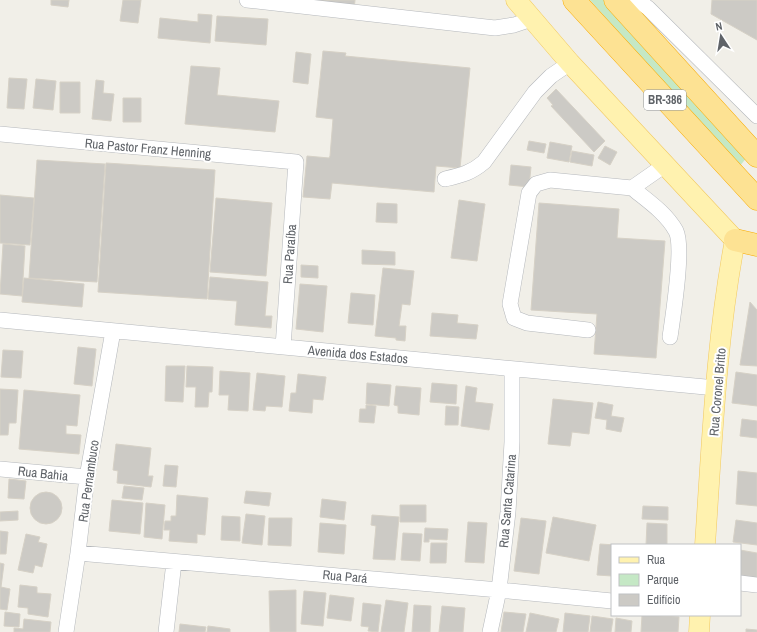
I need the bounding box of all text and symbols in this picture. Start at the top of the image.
north arrow [701,16,741,56]
text: N [714,19,724,34]
road number: BR-386 [644,90,686,110]
street label: Rua Pastor Franz Henning [84,135,212,162]
street label: Rua Paraíba [279,224,300,284]
street label: Avenida dos Estados [306,342,409,367]
street label: Rua Coronel Britto [705,347,730,437]
street label: Rua Pernambuco [74,439,103,523]
street label: Rua Santa Catarina [495,453,520,549]
street label: Rua Bahia [17,462,69,485]
legend [611,544,741,616]
text: Rua [647,552,666,568]
street label: Rua Pará [322,566,368,587]
text: Parque [647,572,679,588]
text: Edifício [647,592,680,608]

